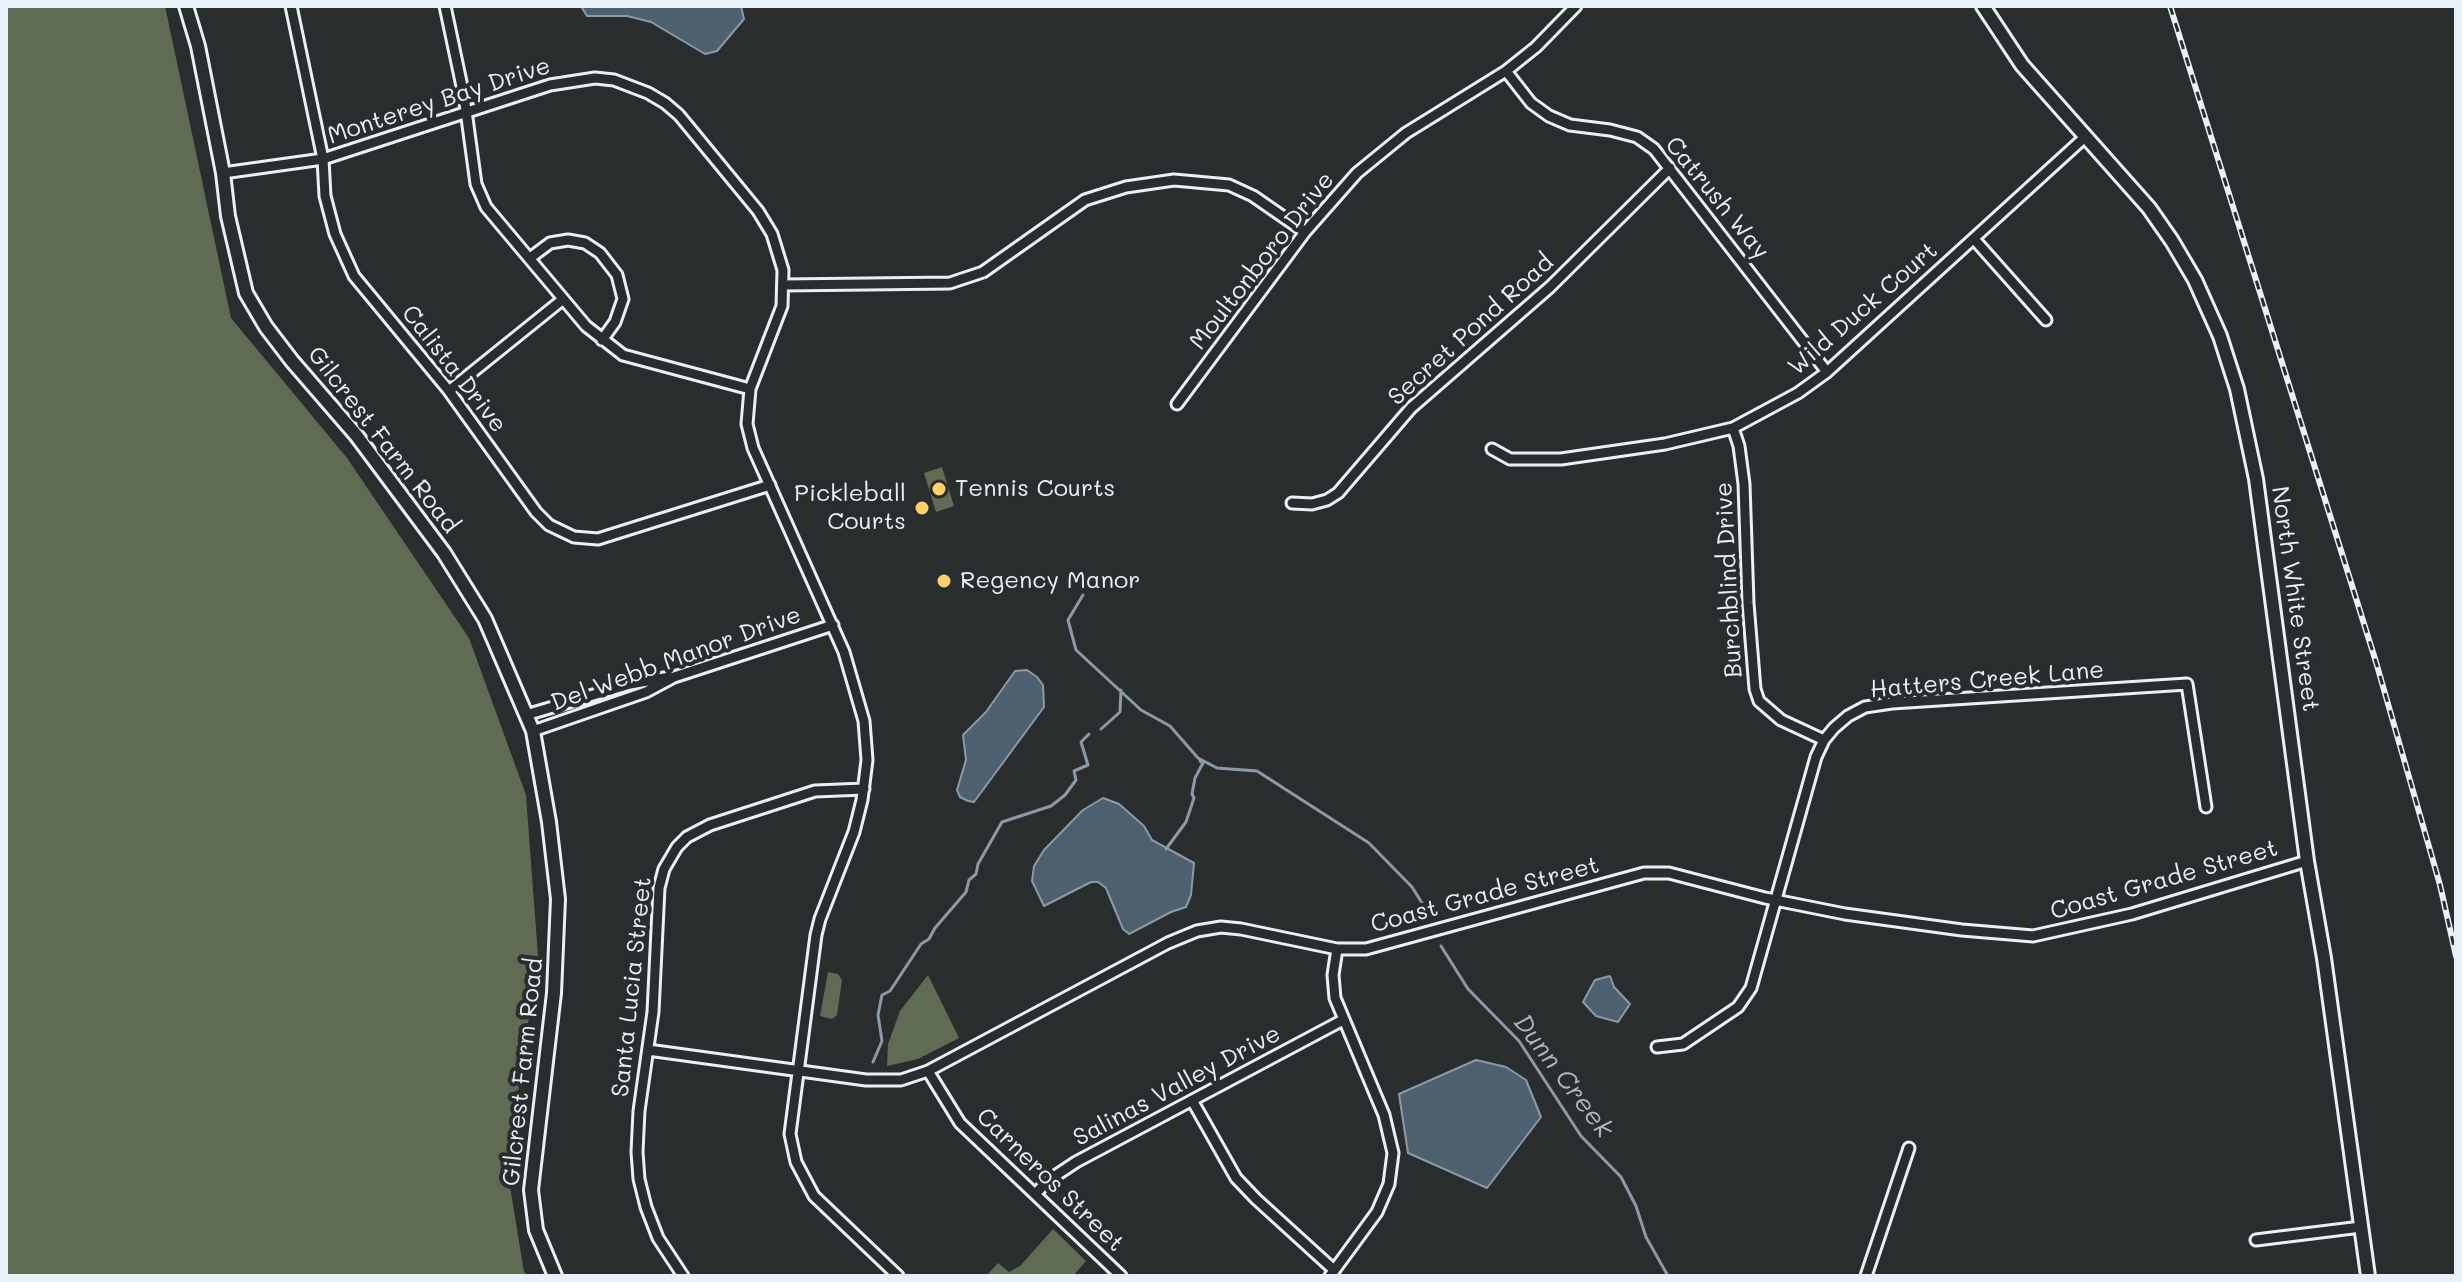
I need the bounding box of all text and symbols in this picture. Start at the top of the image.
street label: Monterey Bay Drive [324,51,554,151]
street label: Catrush Way [1659,131,1775,265]
street label: Moultonboro Drive [1184,166,1340,356]
street label: Wild Duck Court [1782,236,1944,382]
street label: Secret Pond Road [1382,248,1560,412]
street label: Calista Drive [395,300,513,438]
street label: Gilcrest Farm Road [301,341,465,539]
place label: Tennis Courts [955,475,1115,503]
place label: Pickleball Courts [794,480,906,536]
marker: Tennis Courts [930,480,948,498]
street label: Burchblind Drive [1709,481,1749,679]
street label: North White Street [2265,484,2325,714]
marker: Pickleball Courts [913,499,931,517]
place label: Regency Manor [960,567,1140,595]
marker: Regency Manor [935,572,953,590]
street label: Del Webb Manor Drive [547,600,805,718]
street label: Hatters Creek Lane [1869,655,2105,705]
street label: Coast Grade Street [2047,834,2281,926]
street label: Coast Grade Street [1368,851,1602,939]
street label: Santa Lucia Street [606,876,658,1098]
street label: Gilcrest Farm Road [497,957,549,1187]
water label: Dunn Creek [1506,1008,1620,1144]
street label: Salinas Valley Drive [1069,1019,1285,1153]
street label: Carneros Street [970,1102,1130,1258]

